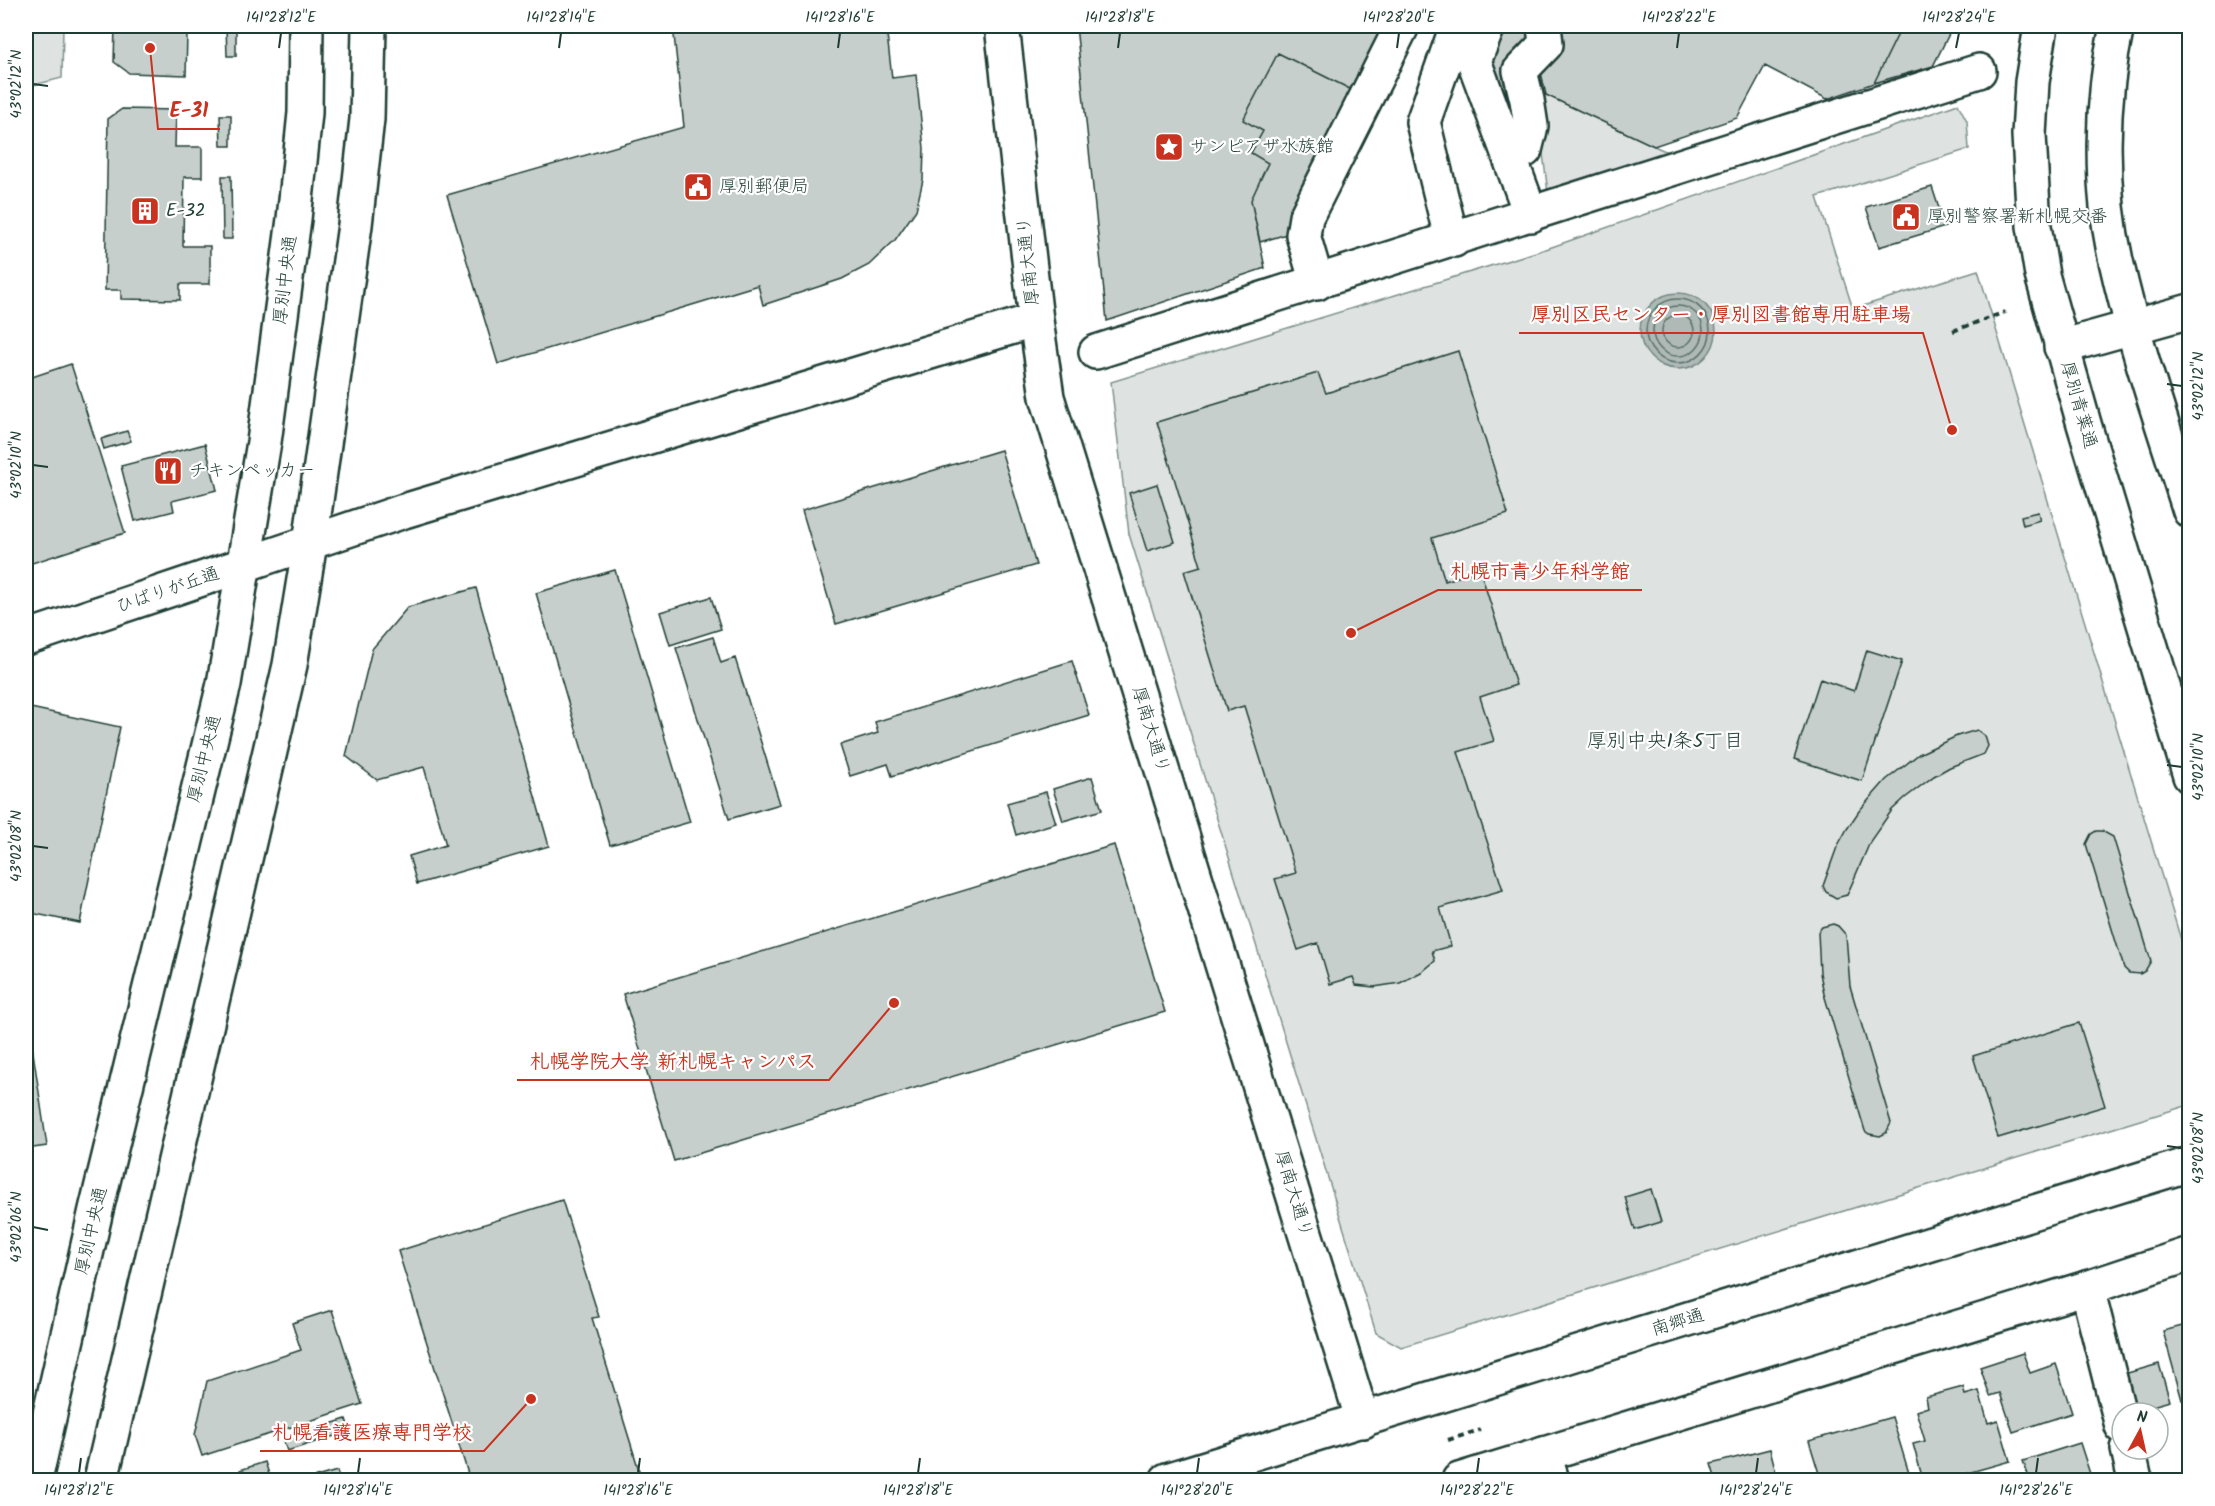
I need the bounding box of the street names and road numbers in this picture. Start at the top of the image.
street label: 厚南大通り [1010,215,1048,307]
street label: 厚別中央通 [266,234,306,326]
street label: 厚別青葉通 [2052,358,2104,452]
street label: ひばりが丘通 [112,560,224,622]
street label: 厚南大通り [1123,683,1177,777]
street label: 厚別中央通 [180,712,230,806]
street label: 厚南大通り [1266,1147,1320,1241]
street label: 厚別中央通 [68,1184,116,1278]
street label: 南郷通 [1648,1301,1708,1345]

